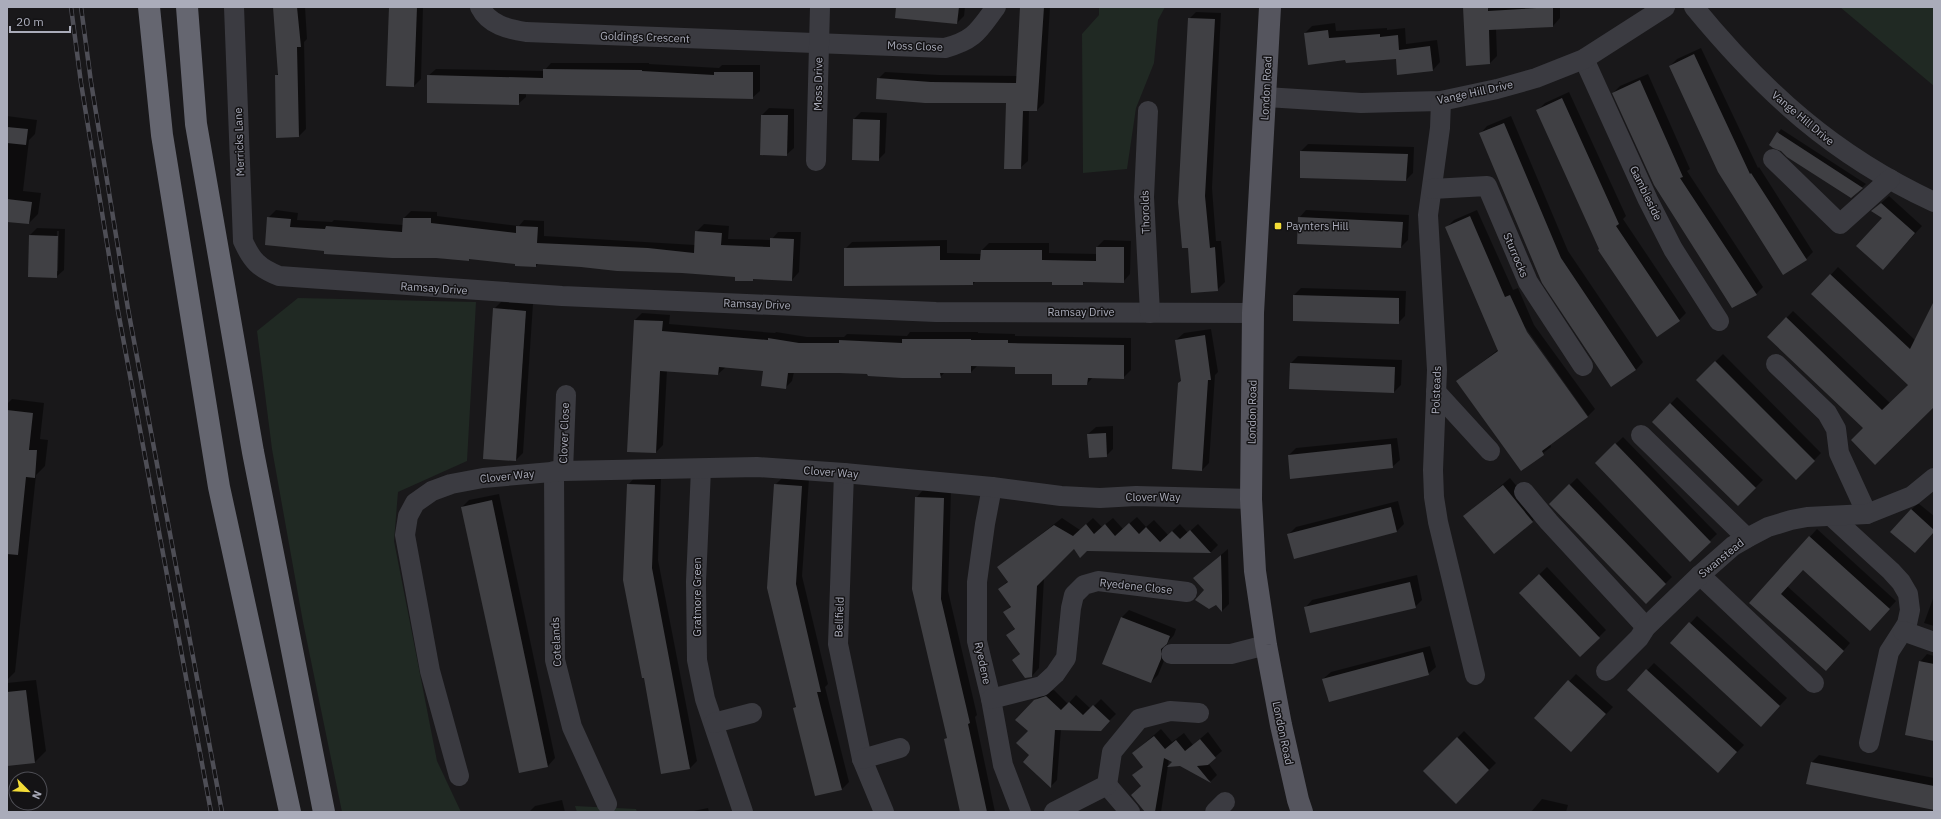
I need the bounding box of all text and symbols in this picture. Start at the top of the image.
scale bar [10,8,70,34]
text: 20 m [16,14,44,29]
street label: Goldings Crescent [600,28,690,46]
street label: Moss Close [887,38,943,54]
street label: London Road [1257,55,1275,121]
street label: Moss Drive [811,57,825,111]
street label: Vange Hill Drive [1436,77,1514,107]
street label: Vange Hill Drive [1769,88,1837,148]
street label: Merricks Lane [231,107,247,177]
street label: Gambleside [1627,163,1665,223]
street label: Thorolds [1137,190,1153,234]
place label: Paynters Hill [1286,219,1348,233]
marker: Paynters Hill [1273,221,1283,231]
street label: Sturrocks [1500,231,1532,279]
street label: Ramsay Drive [400,279,468,297]
street label: Ramsay Drive [723,296,791,312]
street label: Ramsay Drive [1047,305,1115,319]
street label: Polsteads [1428,366,1444,414]
street label: London Road [1244,380,1260,444]
street label: Clover Close [556,402,572,464]
street label: Clover Way [803,463,859,481]
street label: Clover Way [479,466,536,486]
street label: Clover Way [1126,490,1181,504]
street label: Swanstead [1696,535,1746,581]
street label: Gratmore Green [690,557,704,637]
street label: Ryedene Close [1099,575,1173,597]
street label: Bellfield [831,596,847,638]
street label: Cotelands [548,617,564,667]
street label: Ryedene [972,640,994,686]
street label: London Road [1269,700,1297,766]
north arrow [8,771,48,811]
text: N [29,789,45,802]

